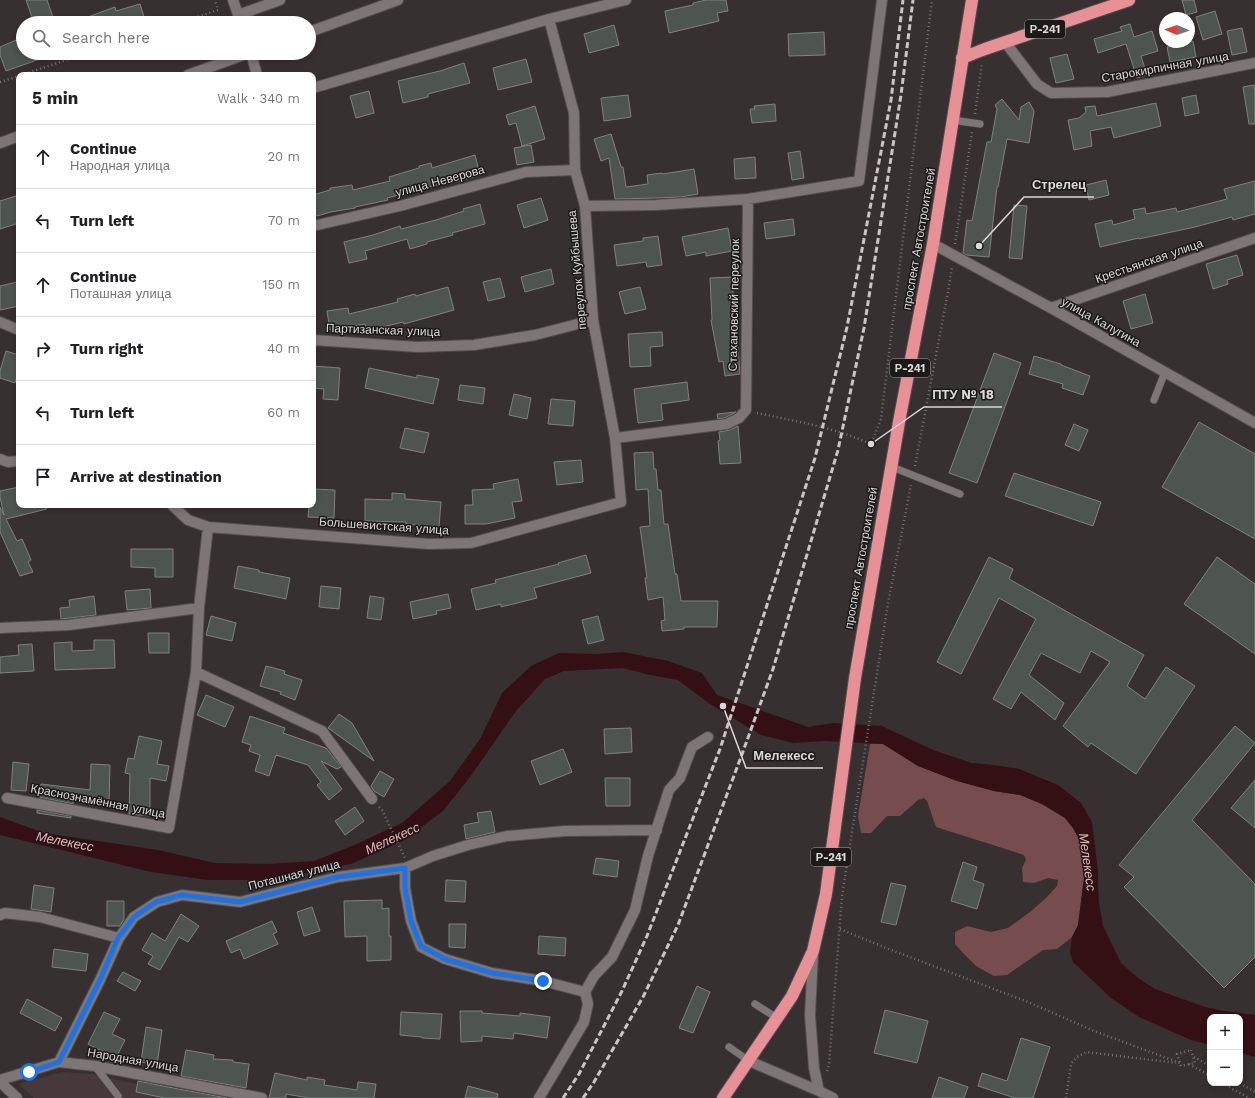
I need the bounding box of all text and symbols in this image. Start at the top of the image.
north arrow [1159,12,1195,48]
search box [16,16,316,60]
road number: Р-241 [1025,20,1065,38]
icon: search [30,27,52,49]
text: Search here [62,29,150,47]
street label: Старокирпичная улица [1100,49,1230,85]
text: 5 min [32,88,78,108]
text: Walk · 340 m [217,91,300,106]
text: Continue [70,140,137,158]
icon: ahead [32,146,54,168]
text: 20 m [268,149,300,164]
text: Народная улица [70,158,170,173]
street label: улица Неверова [394,162,486,200]
street label: проспект Автостроителей [900,167,938,311]
callout: Стрелец [1024,172,1094,197]
text: Стрелец [1032,177,1086,192]
street label: переулок Куйбышева [565,209,589,330]
icon: left [32,210,54,232]
text: Turn left [70,212,134,230]
text: 70 m [268,213,300,228]
street label: Крестьянская улица [1093,236,1205,286]
street label: Стахановский переулок [726,238,742,371]
text: Continue [70,268,137,286]
icon: ahead [32,274,54,296]
text: 150 m [262,277,300,292]
text: Поташная улица [70,286,171,301]
street label: улица Калугина [1059,295,1143,350]
street label: Партизанская улица [326,321,441,339]
icon: right [32,338,54,360]
text: Turn right [70,340,143,358]
text: 40 m [267,341,300,356]
road number: Р-241 [890,359,930,377]
callout: ПТУ № 18 [924,382,1002,407]
text: ПТУ № 18 [932,387,994,402]
icon: left [32,402,54,424]
text: Turn left [70,404,134,422]
text: 60 m [267,405,300,420]
icon: arrive [32,466,54,488]
text: Arrive at destination [70,468,222,486]
street label: проспект Автостроителей [842,486,880,630]
street label: Большевистская улица [319,514,450,538]
callout: Мелекесс [746,743,823,768]
text: Мелекесс [753,748,815,763]
street label: Краснознамённая улица [30,781,167,821]
water label: Мелекесс [363,819,422,858]
water label: Мелекесс [35,829,95,855]
water label: Мелекесс [1076,832,1099,893]
road number: Р-241 [811,848,851,866]
street label: Поташная улица [247,857,341,893]
route end [534,972,552,990]
map controls [1207,1014,1243,1086]
button: + [1207,1014,1243,1050]
street label: Народная улица [86,1045,180,1075]
button: − [1207,1050,1243,1086]
route start [20,1063,38,1081]

